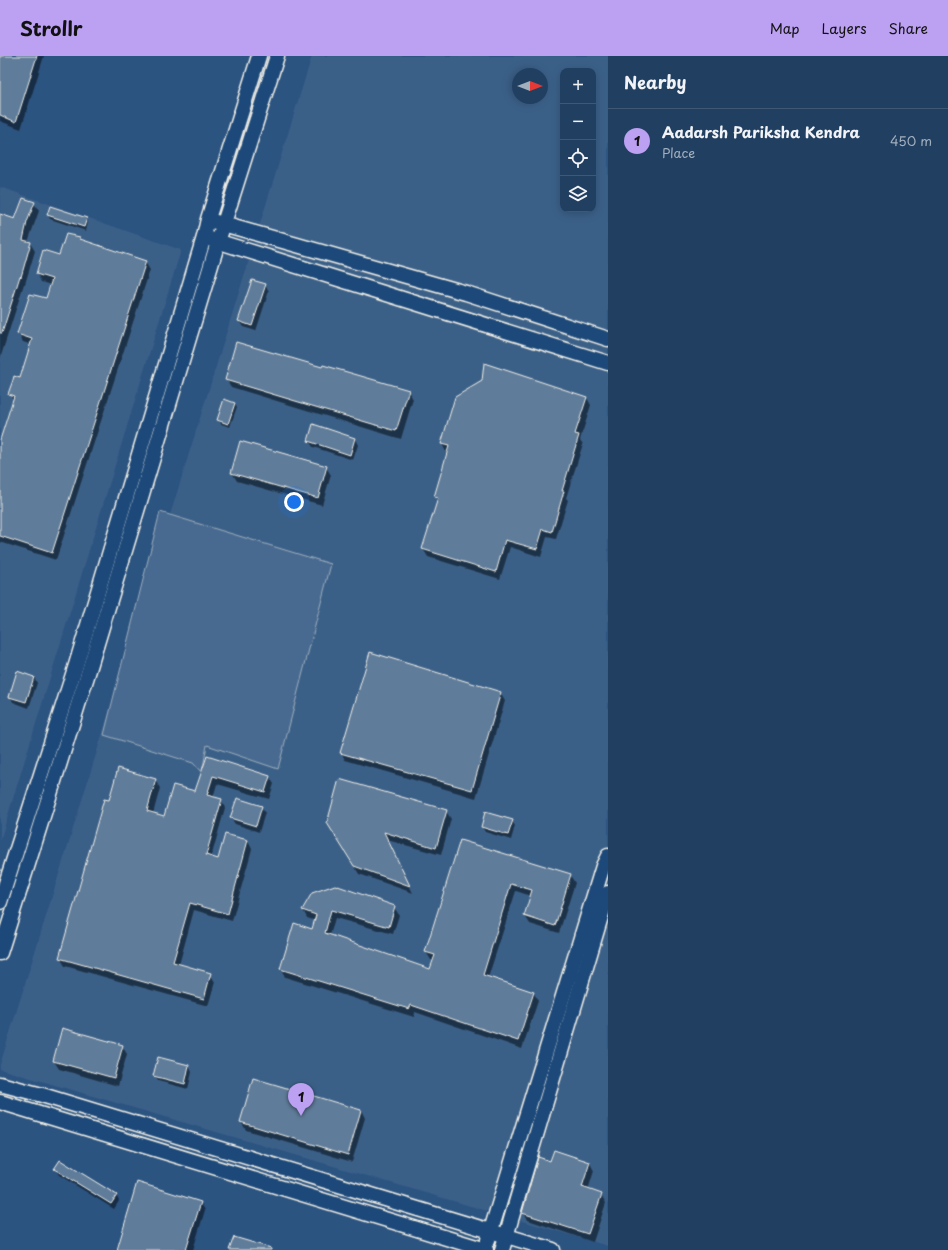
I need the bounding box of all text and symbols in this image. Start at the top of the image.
text: Strollr [20,14,83,42]
text: Map [770,18,800,39]
text: Layers [822,18,867,39]
text: Share [889,18,928,39]
north arrow [512,68,548,104]
map controls [560,68,596,212]
button: + [560,68,596,104]
text: Nearby [624,69,686,95]
button: − [560,104,596,140]
text: Aadarsh Pariksha Kendra [662,120,860,143]
text: 1 [634,131,640,150]
text: 450 m [890,131,932,150]
button: locate [560,140,596,176]
text: Place [662,143,695,162]
button: layers [560,176,596,212]
your location [284,492,304,512]
pin: 1 [288,1083,314,1116]

